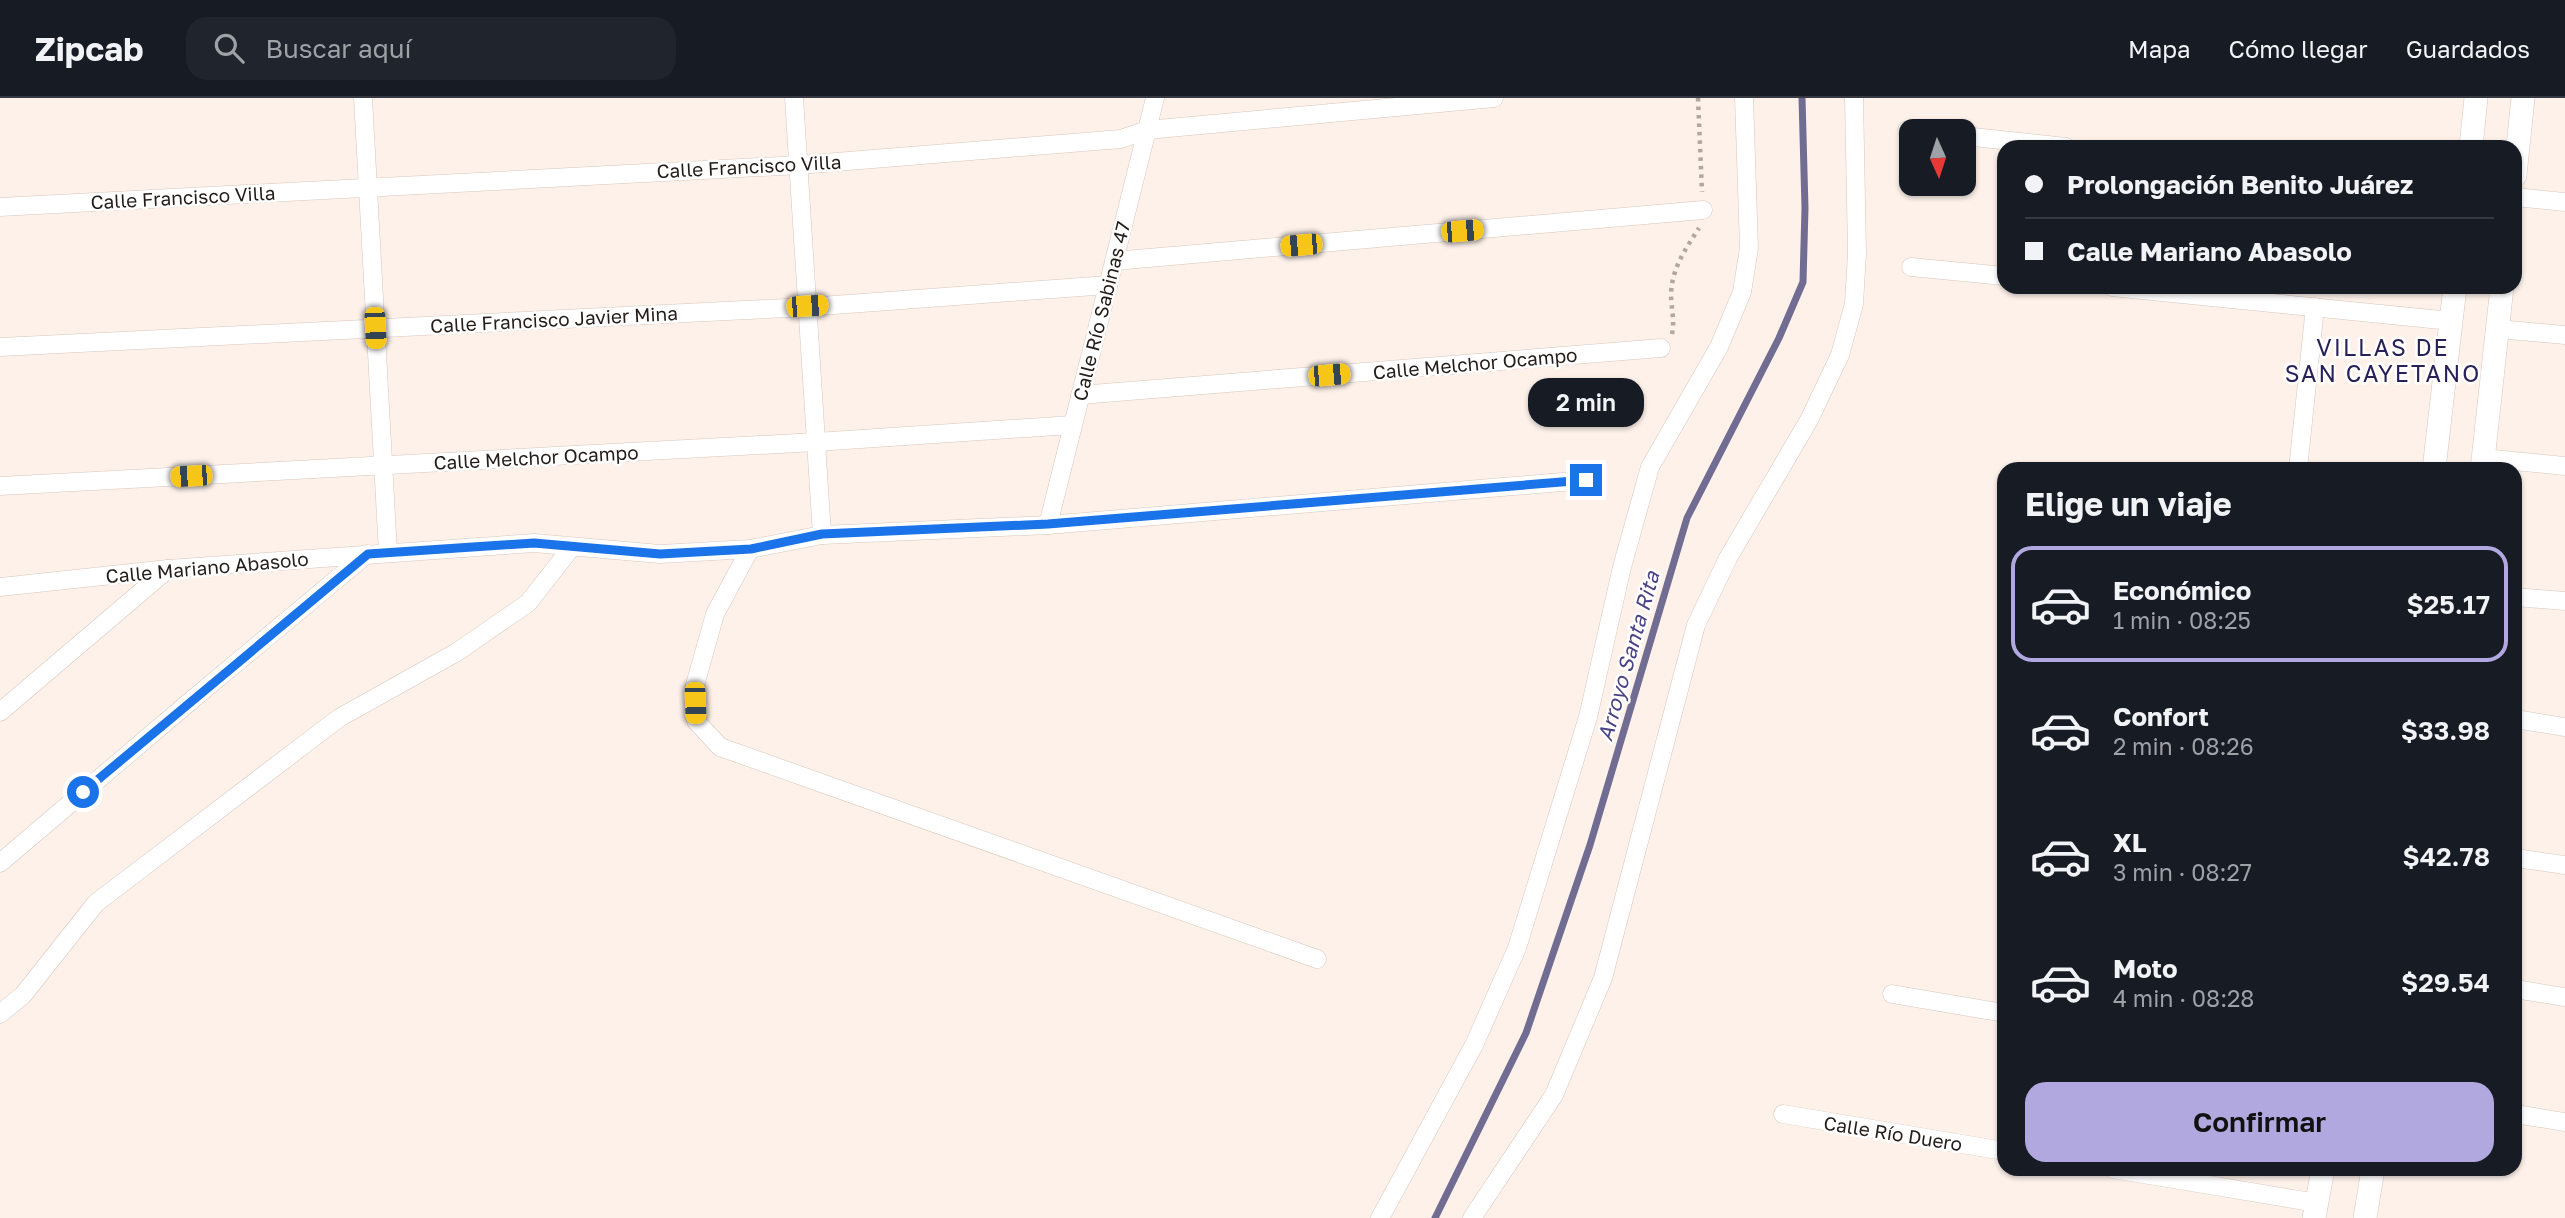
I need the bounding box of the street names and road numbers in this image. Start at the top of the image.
street label: Calle Francisco Villa [656,150,842,182]
street label: Calle Francisco Villa [90,181,276,213]
street label: Calle Río Sabinas 47 [1068,219,1134,403]
street label: Calle Francisco Javier Mina [430,301,678,337]
street label: Calle Melchor Ocampo [1372,343,1578,383]
street label: Calle Melchor Ocampo [433,440,639,474]
street label: Calle Mariano Abasolo [105,547,309,587]
street label: Calle Río Duero [1822,1111,1964,1155]

